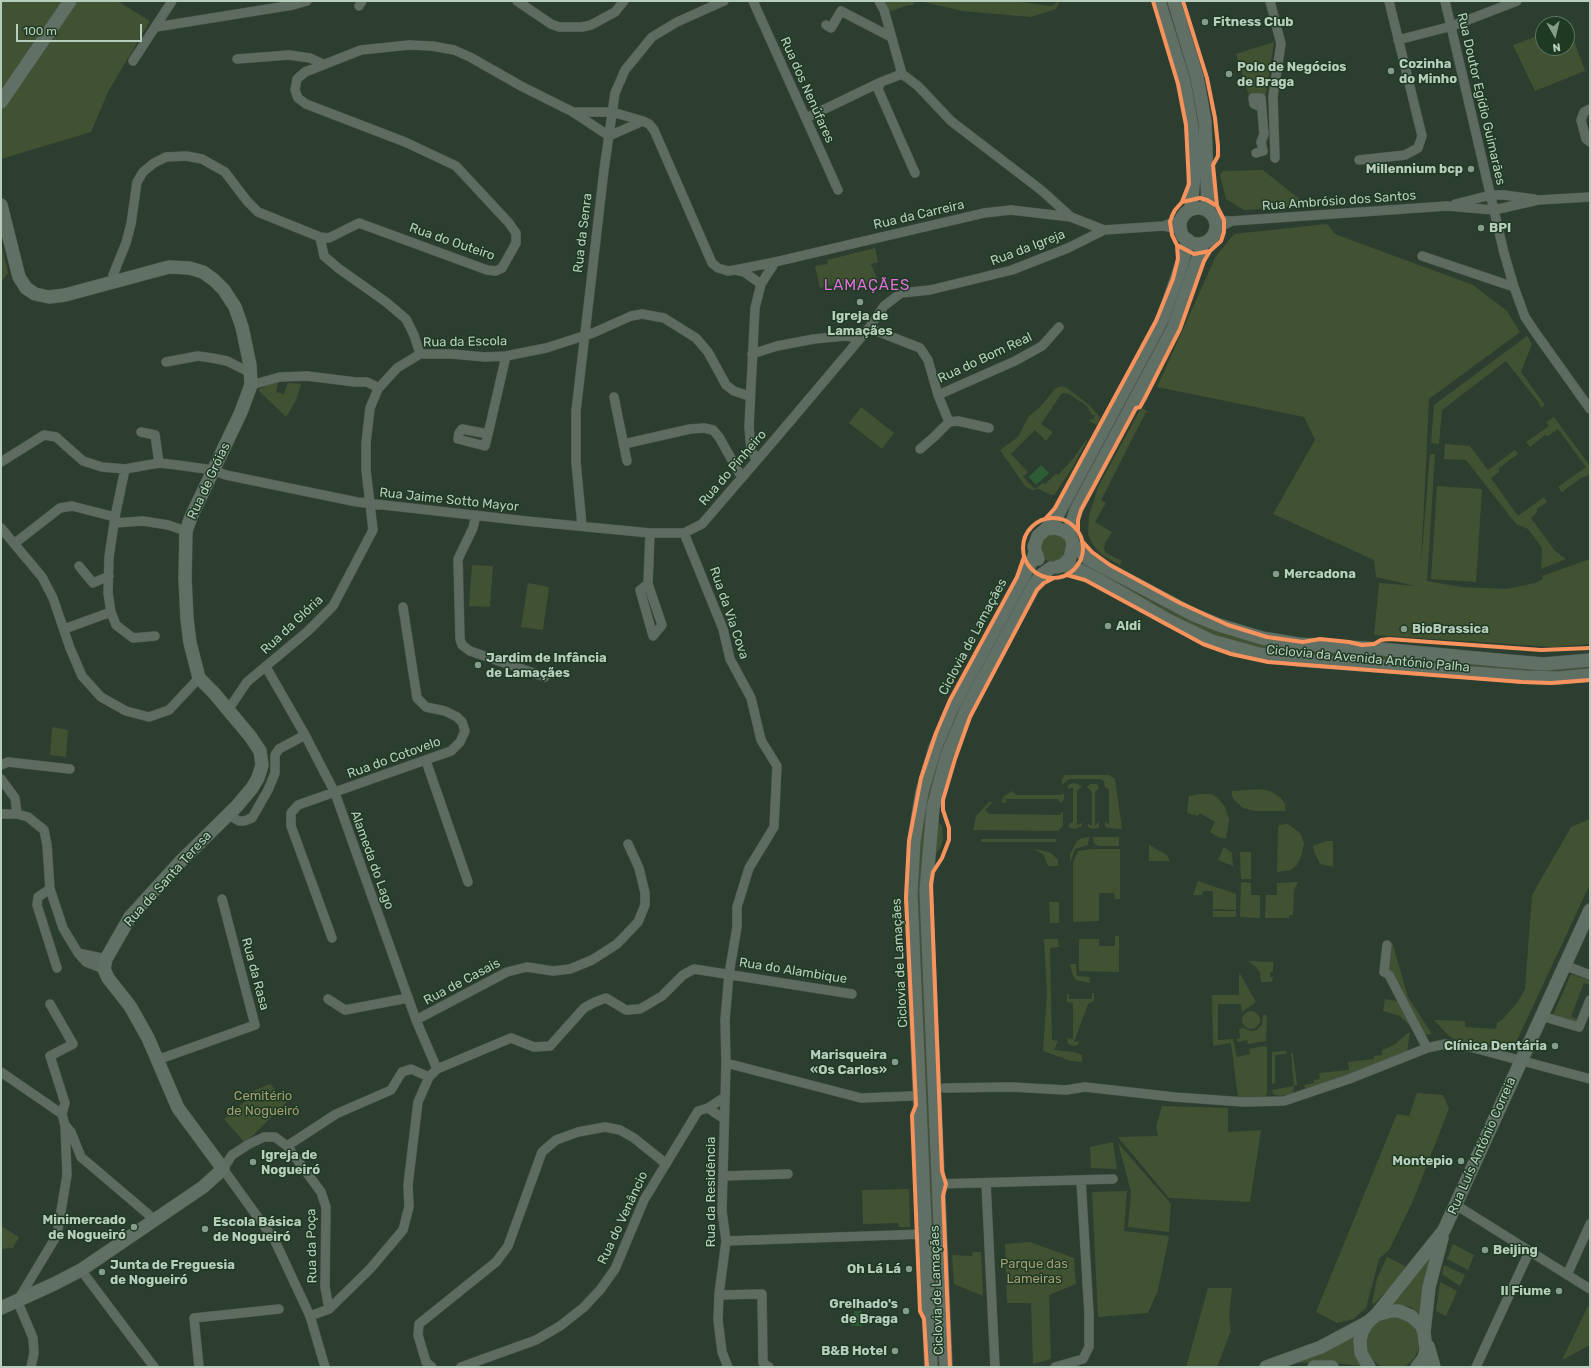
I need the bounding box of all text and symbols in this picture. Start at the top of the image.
street label: Rua Doutor Egídio Guimarães [1454,11,1508,187]
place label: Fitness Club [1213,14,1293,30]
scale bar [18,16,144,42]
north arrow [1535,16,1575,56]
marker: Fitness Club [1200,17,1210,27]
text: 100 m [23,24,57,38]
street label: Rua dos Nenúfares [777,35,837,145]
text: N [1552,40,1561,54]
place label: Cozinha do Minho [1399,56,1457,87]
place label: Polo de Negócios de Braga [1237,59,1347,90]
marker: Cozinha do Minho [1386,66,1396,76]
marker: Polo de Negócios de Braga [1224,69,1234,79]
place label: Millennium bcp [1366,161,1463,177]
marker: Millennium bcp [1466,164,1476,174]
street label: Rua Ambrósio dos Santos [1261,188,1417,214]
street label: Rua da Senra [570,192,596,274]
street label: Rua da Carreira [872,197,966,233]
street label: Rua do Outeiro [407,220,497,264]
place label: BPI [1489,220,1511,236]
marker: BPI [1476,223,1486,233]
street label: Rua da Igreja [988,227,1068,269]
district label: LAMAÇÃES [824,277,910,295]
marker: Igreja de Lamaçães [855,297,865,307]
place label: Igreja de Lamaçães [827,308,893,339]
street label: Rua do Bom Real [935,329,1035,387]
street label: Rua da Escola [423,333,507,351]
street label: Rua do Pinheiro [696,427,770,509]
street label: Rua de Gróias [184,440,234,522]
street label: Rua Jaime Sotto Mayor [378,485,520,515]
street label: Rua da Via Cova [706,565,752,661]
place label: Mercadona [1284,566,1356,582]
marker: Mercadona [1271,569,1281,579]
street label: Ciclovia de Lamaçães [936,576,1010,698]
street label: Rua da Glória [258,592,326,658]
place label: Aldi [1116,618,1141,634]
marker: Aldi [1103,621,1113,631]
place label: BioBrassica [1412,621,1489,637]
marker: BioBrassica [1399,624,1409,634]
street label: Ciclovia da Avenida António Palha [1266,642,1470,676]
place label: Jardim de Infância de Lamaçães [486,650,607,681]
marker: Jardim de Infância de Lamaçães [473,660,483,670]
street label: Rua do Cotovelo [345,734,443,782]
street label: Alameda do Lago [347,808,397,912]
street label: Rua de Santa Teresa [121,828,215,930]
street label: Ciclovia de Lamaçães [889,898,911,1028]
street label: Rua da Rasa [238,936,272,1012]
street label: Rua de Casais [421,955,503,1009]
street label: Rua do Alambique [738,955,848,987]
place label: Clínica Dentária [1444,1038,1547,1054]
marker: Clínica Dentária [1550,1041,1560,1051]
place label: Marisqueira «Os Carlos» [810,1047,887,1078]
marker: Marisqueira «Os Carlos» [890,1057,900,1067]
street label: Rua Luís António Correia [1445,1075,1519,1217]
park label: Cemitério de Nogueiró [227,1088,299,1119]
street label: Rua da Residência [703,1137,719,1247]
place label: Igreja de Nogueiró [261,1147,320,1178]
place label: Montepio [1392,1153,1453,1169]
marker: Montepio [1456,1156,1466,1166]
marker: Igreja de Nogueiró [248,1157,258,1167]
street label: Rua do Venâncio [595,1169,651,1267]
street label: Rua da Poça [304,1208,320,1284]
place label: Minimercado de Nogueiró [42,1212,126,1243]
place label: Escola Básica de Nogueiró [213,1214,301,1245]
marker: Minimercado de Nogueiró [129,1222,139,1232]
marker: Escola Básica de Nogueiró [200,1224,210,1234]
street label: Ciclovia de Lamaçães [927,1225,947,1355]
place label: Beijing [1493,1242,1538,1258]
marker: Beijing [1480,1245,1490,1255]
park label: Parque das Lameiras [1000,1256,1068,1287]
place label: Junta de Freguesia de Nogueiró [110,1257,235,1288]
place label: Oh Lá Lá [847,1261,901,1277]
marker: Oh Lá Lá [904,1264,914,1274]
marker: Junta de Freguesia de Nogueiró [97,1267,107,1277]
place label: Il Fiume [1501,1283,1551,1299]
marker: Il Fiume [1554,1286,1564,1296]
place label: Grelhado's de Braga [829,1296,898,1327]
marker: Grelhado's de Braga [901,1306,911,1316]
place label: B&B Hotel [821,1343,887,1359]
marker: B&B Hotel [890,1346,900,1356]

